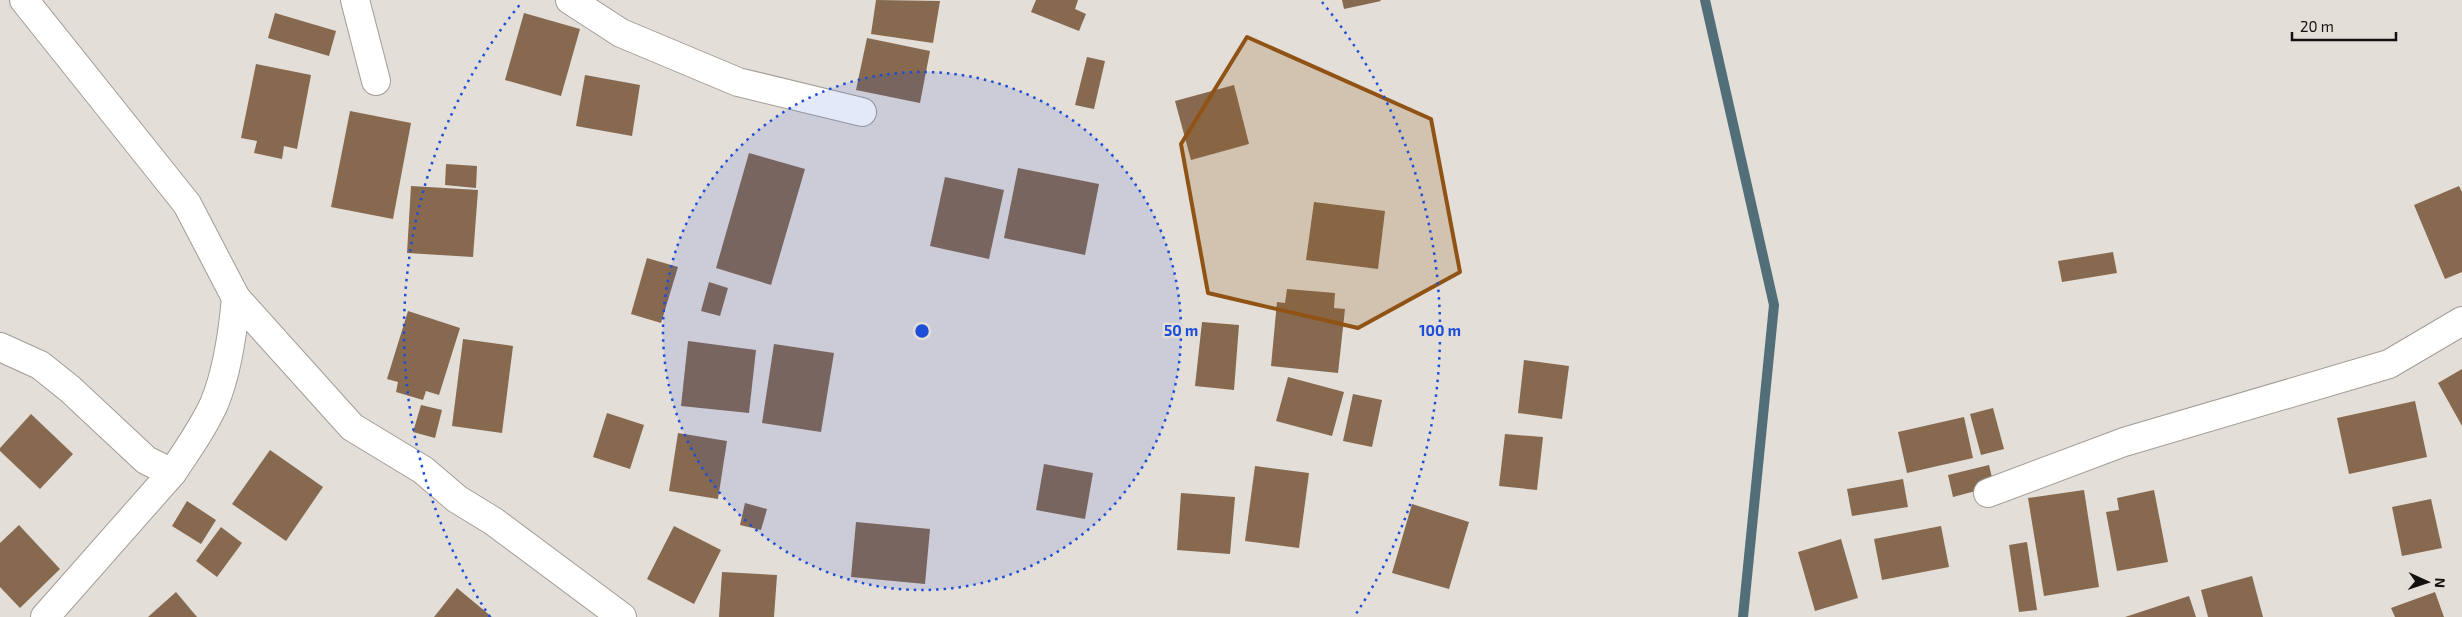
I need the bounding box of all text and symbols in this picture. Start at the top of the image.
scale bar [2292,10,2396,42]
text: 20 m [2300,17,2334,35]
text: 50 m [1164,321,1198,339]
text: 100 m [1419,321,1461,339]
centre of rings [913,322,931,340]
north arrow [2402,557,2452,607]
text: N [2432,577,2449,588]

